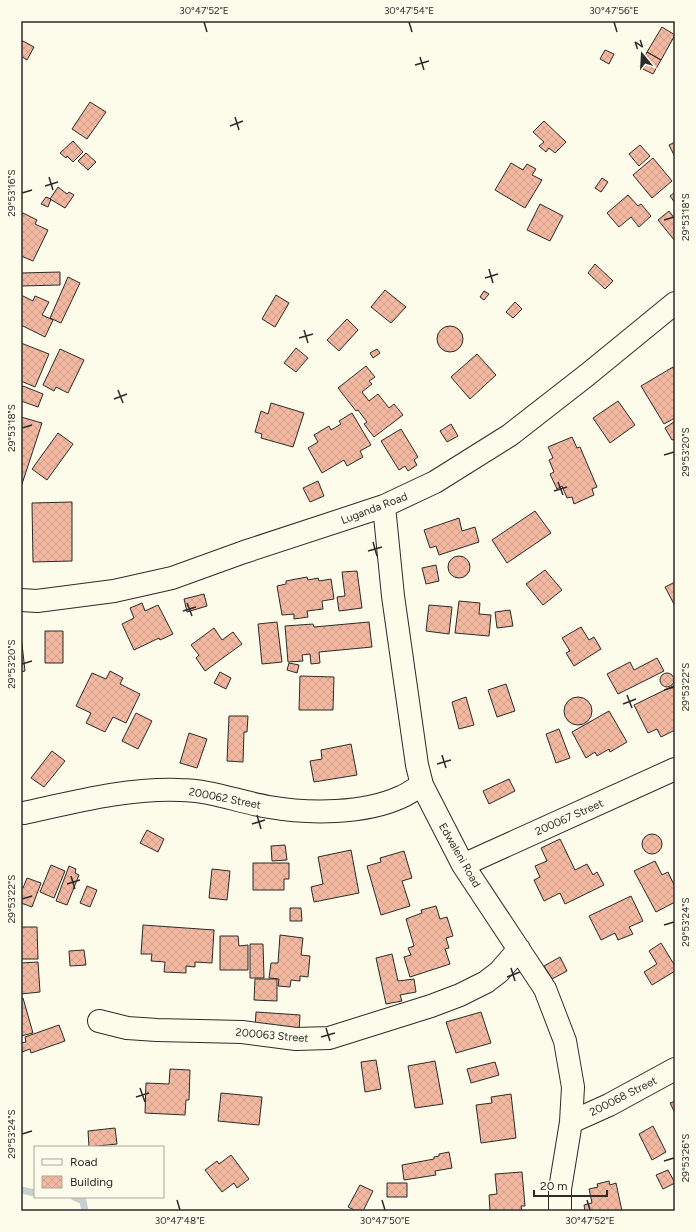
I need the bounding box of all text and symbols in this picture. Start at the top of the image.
text: 30°47'52"E [179,4,229,17]
text: 30°47'54"E [384,4,434,17]
text: 30°47'56"E [589,4,639,17]
north arrow [622,34,662,74]
text: N [633,37,645,52]
text: 29°53'16"S [5,169,18,217]
text: 29°53'18"S [679,193,692,241]
text: 29°53'18"S [5,404,18,452]
text: 29°53'20"S [679,427,692,477]
street label: Luganda Road [339,490,409,527]
text: 29°53'20"S [5,639,18,689]
text: 29°53'22"S [679,663,692,711]
street label: 200062 Street [188,785,262,812]
street label: 200067 Street [533,797,605,838]
street label: Edwaleni Road [436,821,483,890]
text: 29°53'22"S [5,875,18,923]
text: 29°53'24"S [679,897,692,947]
street label: 200063 Street [235,1026,309,1045]
street label: 200068 Street [587,1074,659,1119]
text: 29°53'24"S [5,1109,18,1159]
text: 29°53'26"S [679,1134,692,1182]
legend [34,1146,164,1198]
text: Road [70,1155,98,1169]
scale bar [534,1172,607,1198]
text: Building [70,1175,113,1189]
text: 20 m [540,1179,568,1193]
text: 30°47'48"E [155,1214,205,1227]
text: 30°47'50"E [360,1214,410,1227]
text: 30°47'52"E [565,1214,615,1227]

